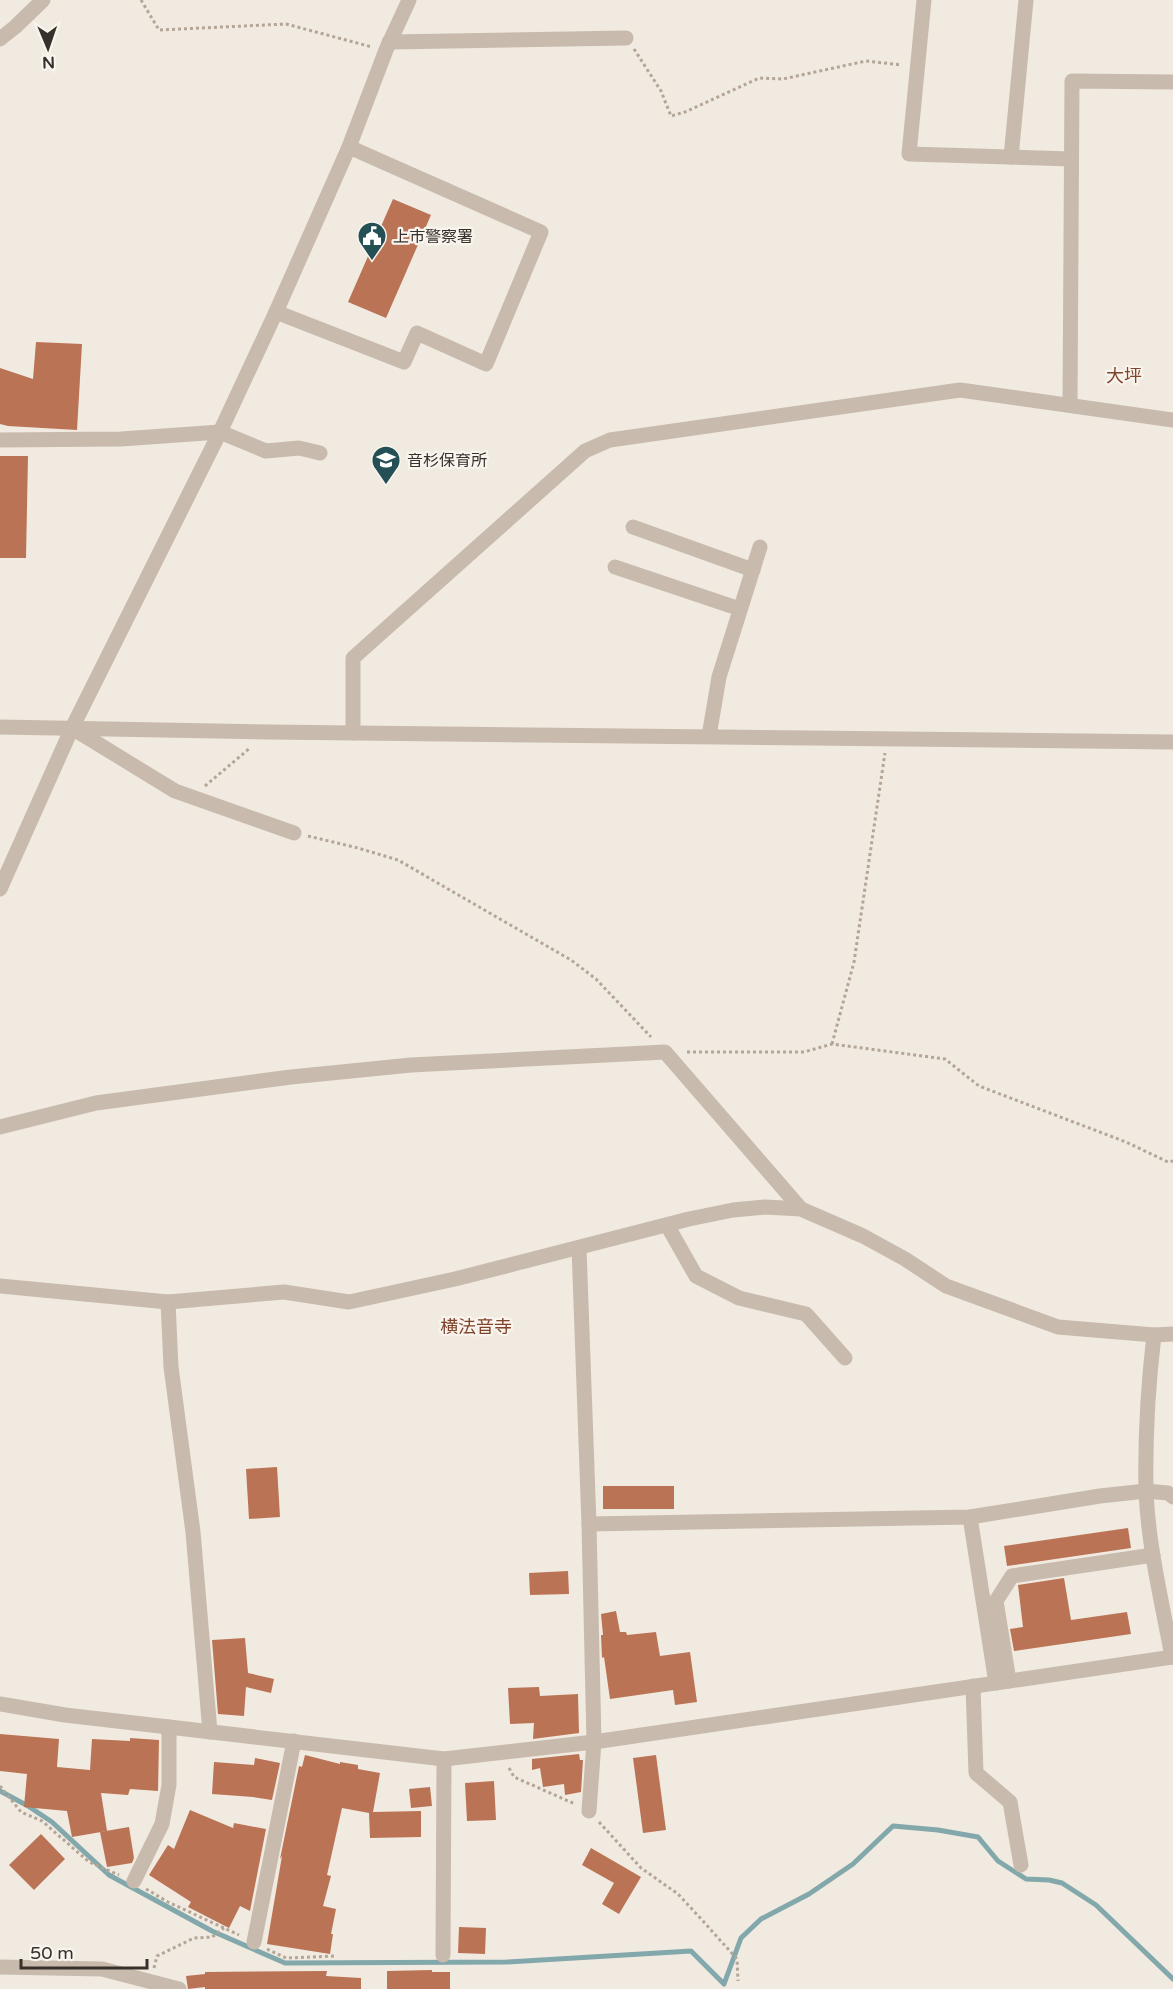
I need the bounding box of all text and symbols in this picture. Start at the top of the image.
north arrow [18,18,78,78]
text: N [42,52,55,72]
public building icon: 上市警察署 [356,220,388,262]
place label: 上市警察署 [393,227,473,247]
district label: 大坪 [1106,365,1142,387]
school or university icon: 音杉保育所 [370,444,402,486]
place label: 音杉保育所 [407,451,487,471]
district label: 横法音寺 [440,1316,512,1338]
scale bar [21,1932,147,1970]
text: 50 m [30,1942,74,1964]

